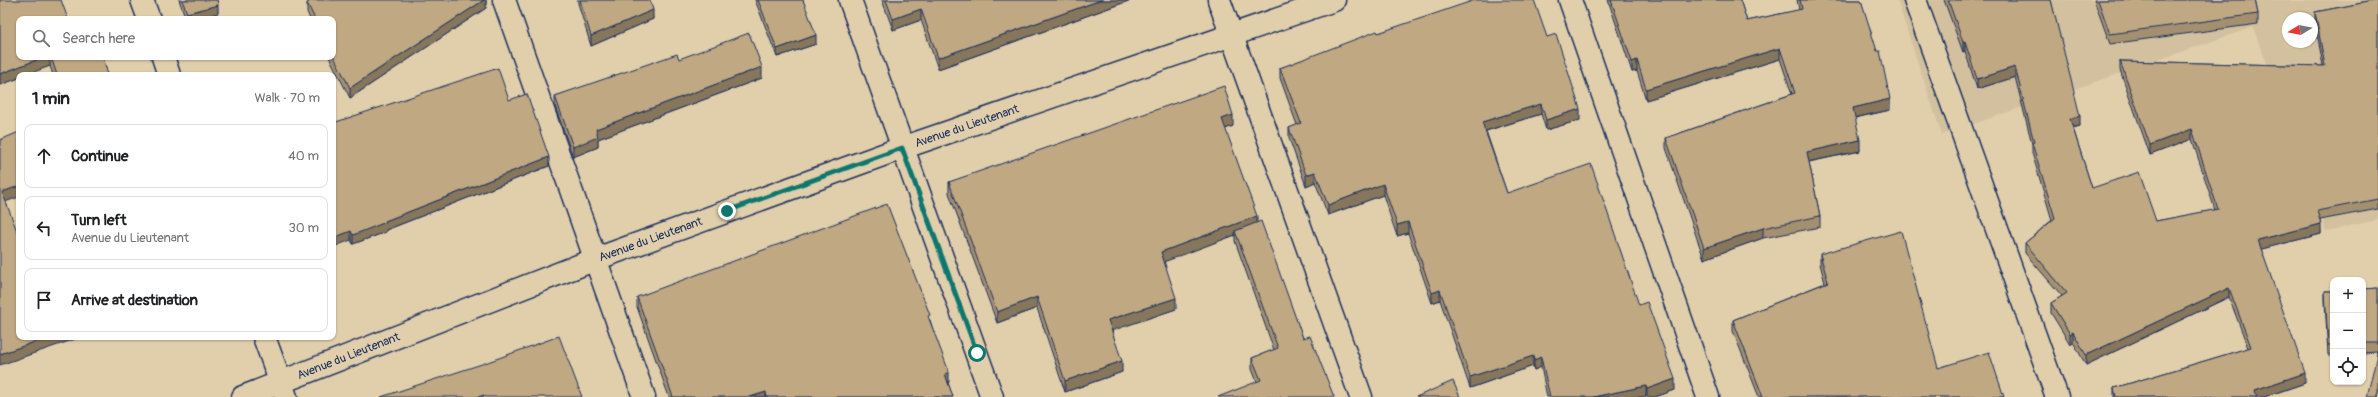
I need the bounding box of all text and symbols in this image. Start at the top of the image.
north arrow [2282,12,2318,48]
search box [16,16,336,60]
icon: search [30,27,52,49]
text: Search here [62,29,135,48]
text: 1 min [32,88,70,109]
text: Walk · 70 m [254,90,320,106]
street label: Avenue du Lieutenant [913,101,1021,151]
icon: ahead [33,145,55,167]
text: Continue [71,147,129,166]
text: 40 m [288,148,319,164]
route end [718,202,736,220]
text: Turn left [71,211,127,230]
street label: Avenue du Lieutenant [597,214,704,265]
icon: left [33,217,55,239]
text: 30 m [289,220,319,236]
text: Avenue du Lieutenant [71,230,189,246]
map controls [2330,277,2366,385]
button: + [2330,277,2366,313]
icon: arrive [33,289,55,311]
text: Arrive at destination [71,291,198,310]
button: − [2330,313,2366,349]
street label: Avenue du Lieutenant [295,329,402,383]
route start [968,344,986,362]
button: locate [2330,349,2366,385]

